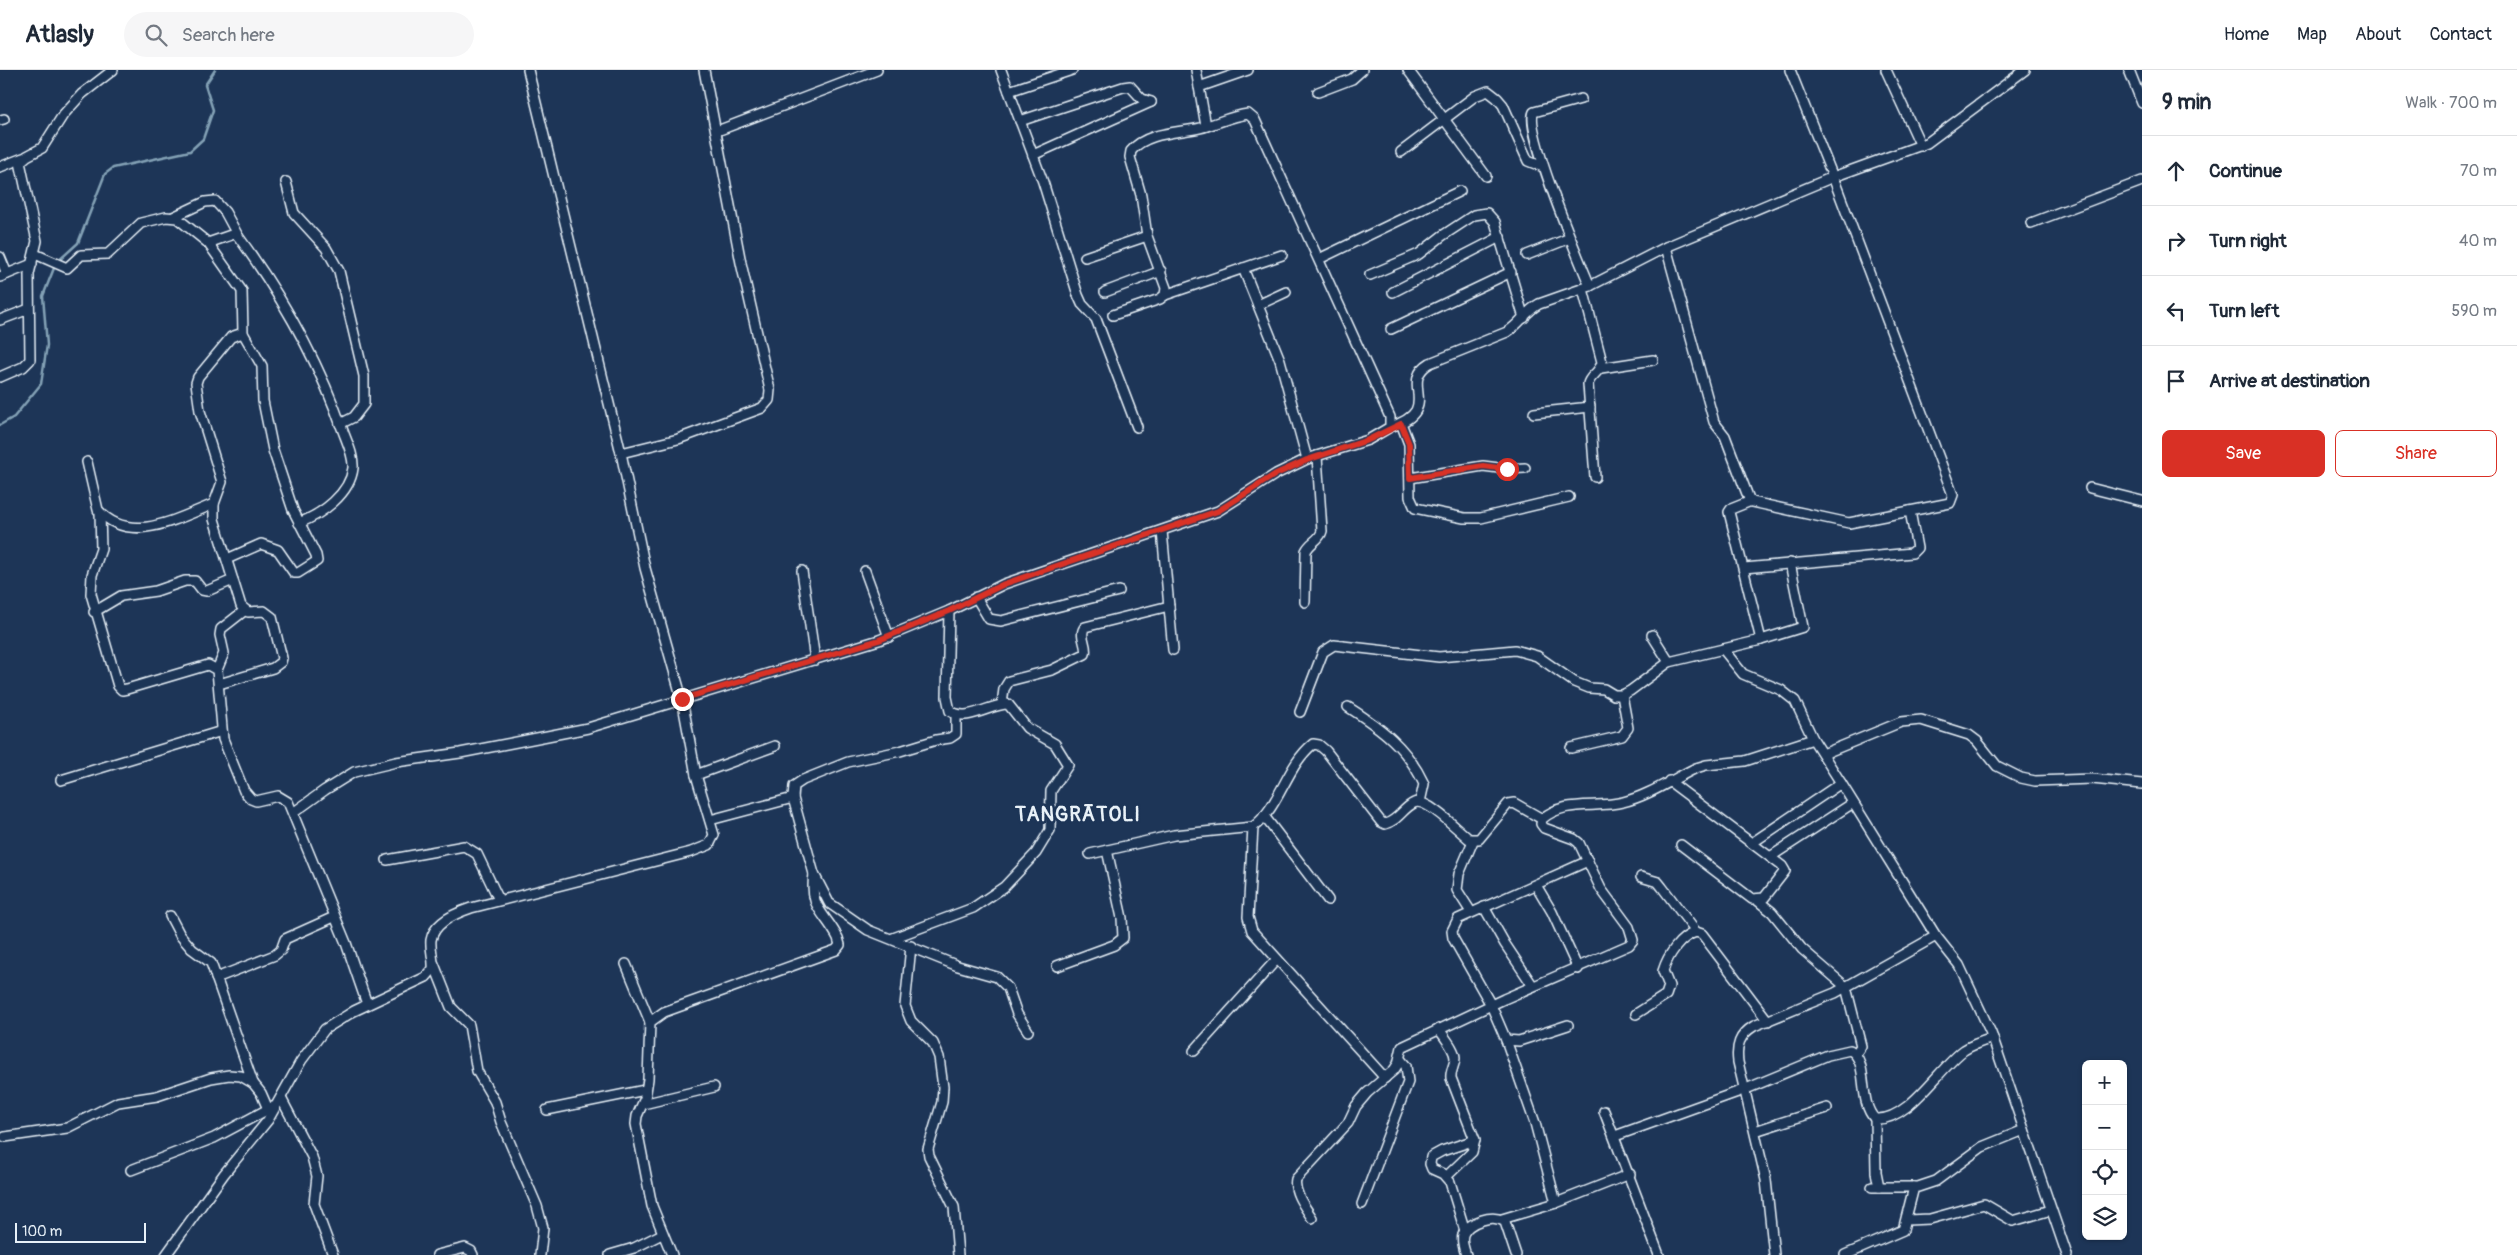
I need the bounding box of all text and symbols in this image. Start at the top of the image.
search box [124,12,474,57]
text: Atlasly [25,20,94,49]
icon: search [142,21,170,49]
text: Search here [182,23,275,47]
text: Home [2224,23,2269,46]
text: Map [2297,23,2327,46]
text: About [2355,23,2401,46]
text: Contact [2429,23,2492,46]
text: 9 min [2162,89,2211,116]
text: Walk · 700 m [2405,93,2497,113]
icon: ahead [2162,157,2190,185]
text: Continue [2209,159,2282,183]
text: 70 m [2460,161,2497,181]
icon: right [2162,227,2190,255]
text: Turn right [2209,229,2287,253]
text: 40 m [2459,231,2497,251]
icon: left [2162,297,2190,325]
text: Turn left [2209,299,2279,323]
text: 590 m [2451,301,2497,321]
icon: arrive [2162,367,2190,395]
text: Arrive at destination [2209,369,2370,393]
button: Save [2162,430,2325,477]
button: Share [2335,430,2497,477]
route start [1496,458,1519,481]
route end [671,688,694,711]
district label: TANGRĀTOLI [1014,802,1141,827]
map controls [2082,1060,2127,1240]
button: + [2082,1060,2127,1105]
button: − [2082,1105,2127,1150]
button: locate [2082,1150,2127,1195]
button: layers [2082,1195,2127,1240]
scale bar [15,1220,146,1243]
text: 100 m [22,1223,62,1240]

